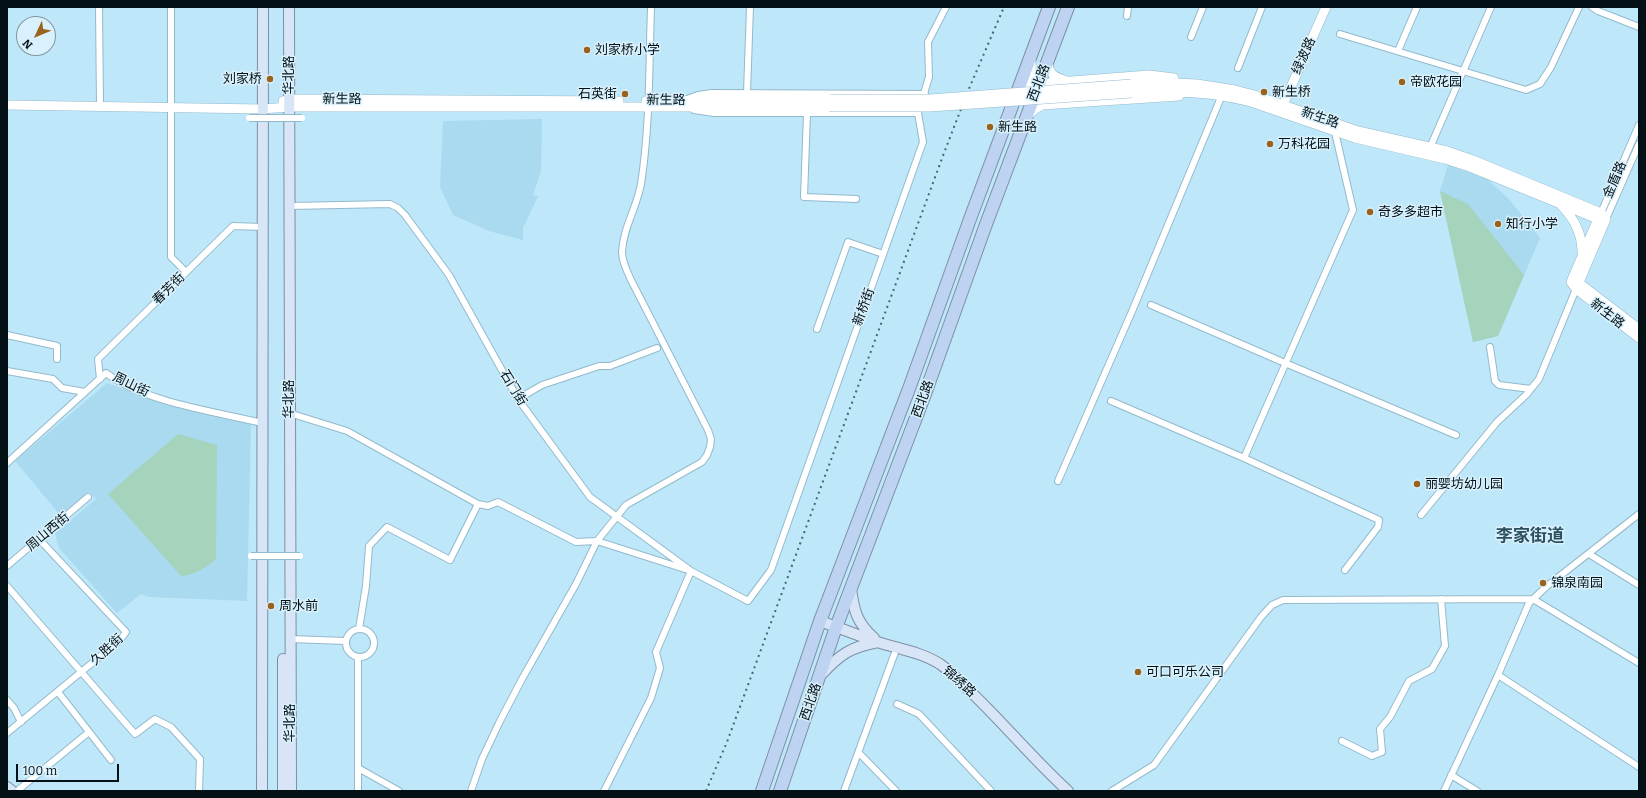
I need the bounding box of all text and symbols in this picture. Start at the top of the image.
north arrow [16,16,56,56]
street label: 绿波路 [1289,35,1319,77]
text: N [20,36,35,52]
place label: 刘家桥小学 [595,42,660,58]
marker: 刘家桥小学 [582,45,592,55]
street label: 华北路 [281,56,297,94]
street label: 西北路 [1025,62,1053,104]
place label: 刘家桥 [223,71,262,87]
marker: 刘家桥 [265,74,275,84]
place label: 帝欧花园 [1410,74,1462,90]
marker: 帝欧花园 [1397,77,1407,87]
place label: 新生桥 [1272,84,1311,100]
place label: 石英街 [578,86,617,102]
marker: 新生桥 [1259,87,1269,97]
marker: 石英街 [620,89,630,99]
street label: 新生路 [323,91,361,107]
street label: 新生路 [647,92,685,108]
street label: 新生路 [1299,104,1341,132]
place label: 新生路 [998,119,1037,135]
marker: 新生路 [985,122,995,132]
place label: 万科花园 [1278,136,1330,152]
marker: 万科花园 [1265,139,1275,149]
street label: 金盾路 [1600,159,1630,201]
place label: 奇多多超市 [1378,204,1443,220]
marker: 奇多多超市 [1365,207,1375,217]
place label: 知行小学 [1506,216,1558,232]
marker: 知行小学 [1493,219,1503,229]
street label: 春芳街 [150,270,188,308]
street label: 新桥街 [850,286,878,328]
street label: 新生路 [1587,296,1627,332]
street label: 石门街 [496,367,530,409]
street label: 周山街 [110,369,152,401]
street label: 西北路 [909,378,937,420]
street label: 华北路 [281,380,297,418]
place label: 丽婴坊幼儿园 [1425,476,1503,492]
marker: 丽婴坊幼儿园 [1412,479,1422,489]
street label: 周山西街 [23,509,73,555]
district label: 李家街道 [1496,526,1564,546]
place label: 锦泉南园 [1551,575,1603,591]
marker: 锦泉南园 [1538,578,1548,588]
place label: 周水前 [279,598,318,614]
marker: 周水前 [266,601,276,611]
street label: 久胜街 [87,631,127,669]
street label: 锦绣路 [939,663,979,701]
place label: 可口可乐公司 [1146,664,1224,680]
marker: 可口可乐公司 [1133,667,1143,677]
street label: 西北路 [797,681,825,723]
street label: 华北路 [282,704,298,742]
scale bar [18,756,121,782]
text: 100 m [23,764,57,778]

